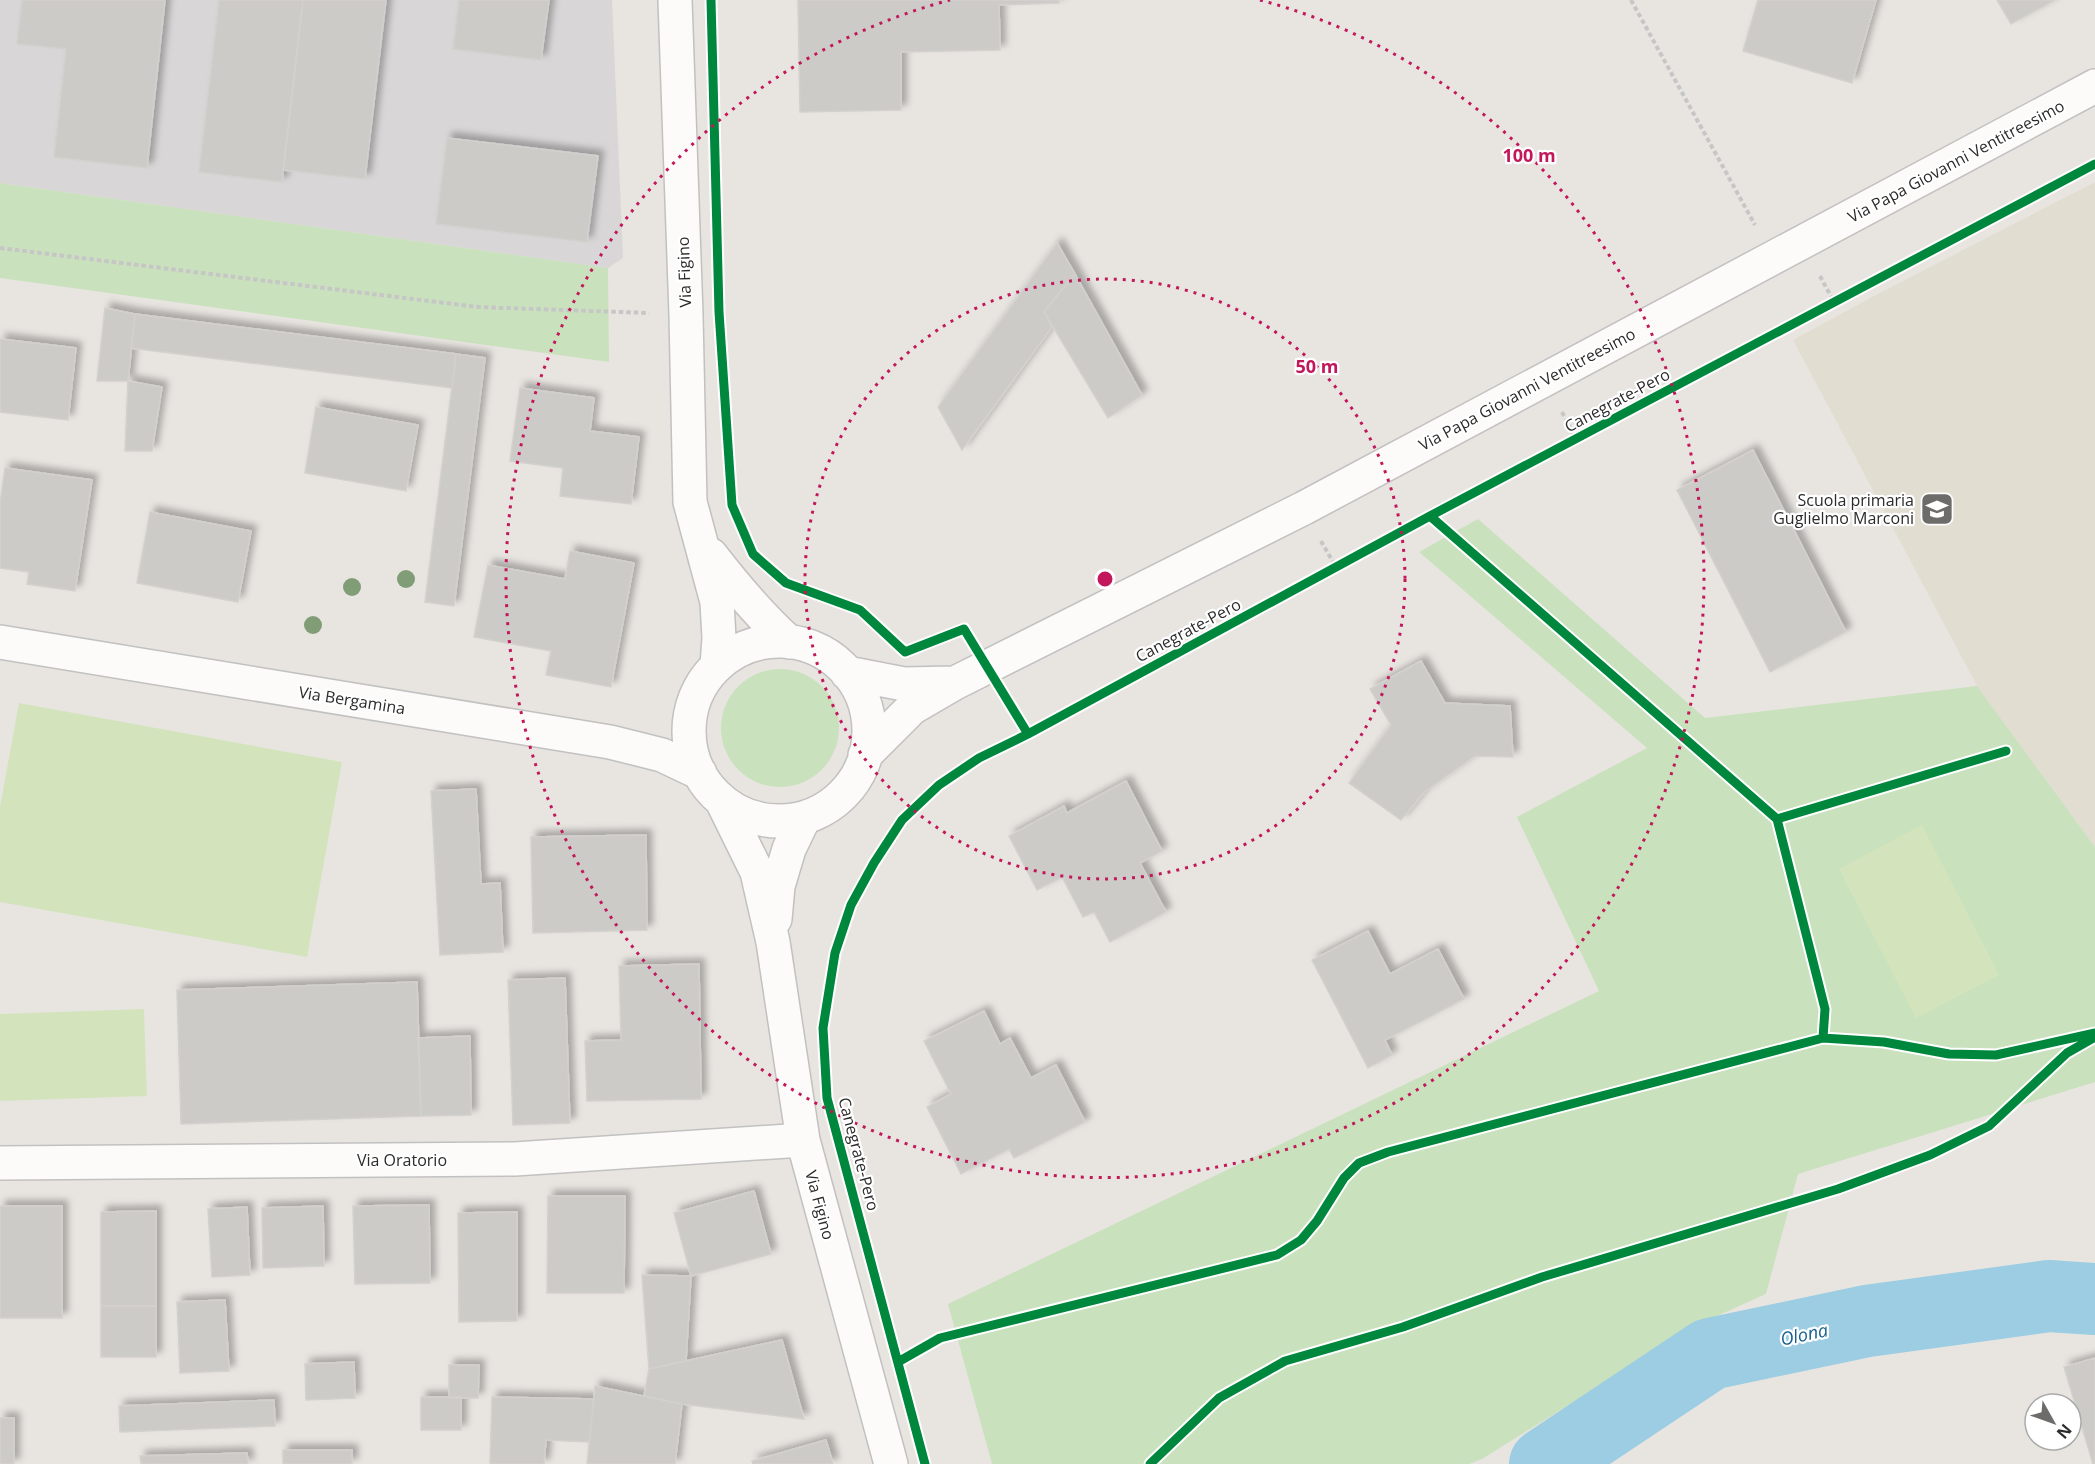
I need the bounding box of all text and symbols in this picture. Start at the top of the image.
street label: Via Papa Giovanni Ventitreesimo [1844,94,2068,228]
text: 100 m [1502,143,1556,167]
street label: Via Figino [672,236,696,308]
street label: Via Papa Giovanni Ventitreesimo [1415,322,1639,456]
text: 50 m [1296,354,1338,378]
street label: Canegrate-Pero [1560,363,1674,437]
place label: Scuola primaria Guglielmo Marconi [1773,489,1914,529]
school or university icon: Scuola primaria Guglielmo Marconi [1919,491,1955,527]
centre of rings [1095,569,1115,589]
street label: Canegrate-Pero [1131,593,1245,667]
street label: Via Bergamina [297,681,407,719]
street label: Canegrate-Pero [833,1095,885,1213]
street label: Via Oratorio [357,1149,447,1171]
street label: Via Figino [800,1168,840,1242]
water label: Olona [1778,1317,1830,1351]
north arrow [2023,1392,2083,1452]
text: N [2052,1420,2077,1444]

